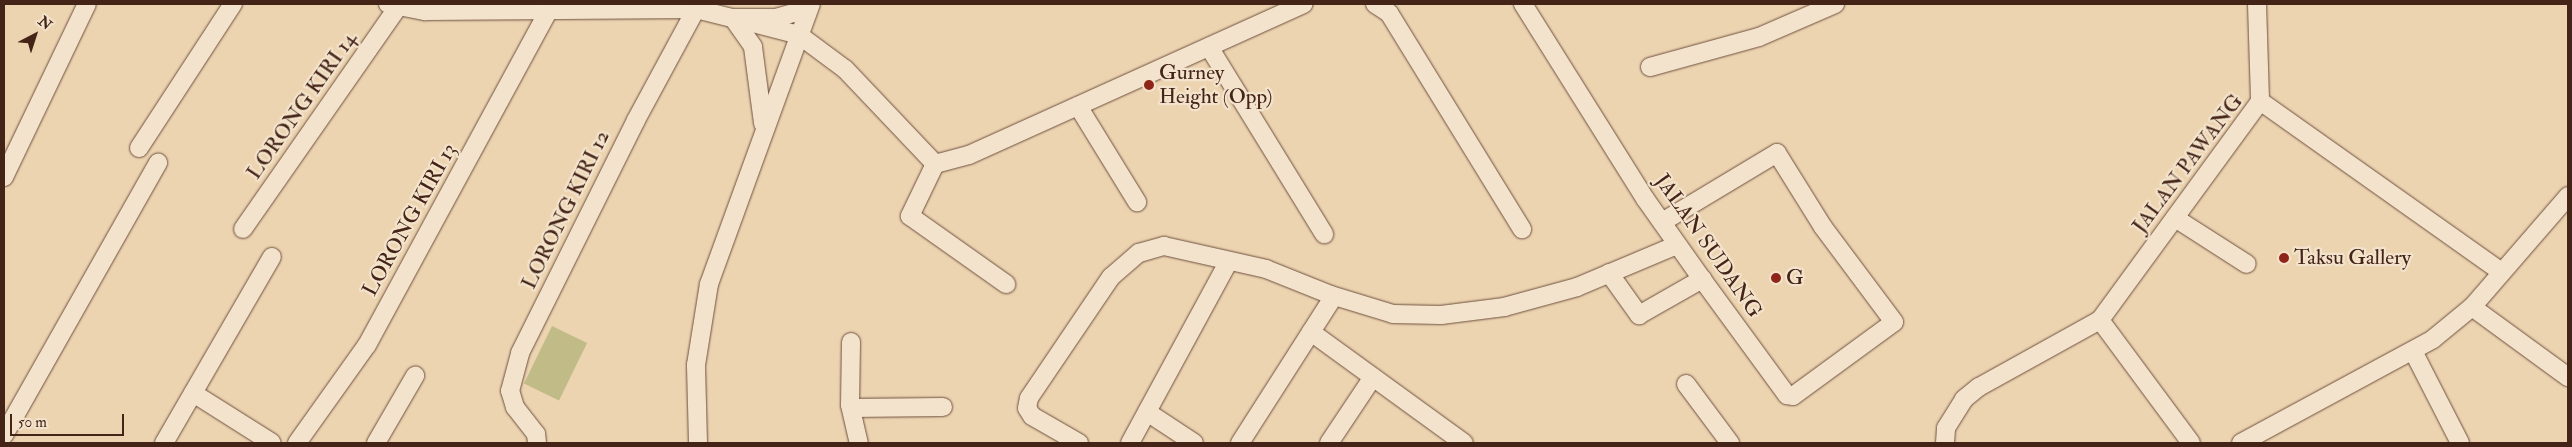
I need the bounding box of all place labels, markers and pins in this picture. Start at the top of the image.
place label: Gurney Height (Opp) [1159,60,1273,110]
marker: Gurney Height (Opp) [1143,79,1155,91]
place label: Taksu Gallery [2294,245,2411,271]
marker: Taksu Gallery [2278,252,2290,264]
place label: G [1786,265,1804,291]
marker: G [1770,272,1782,284]

